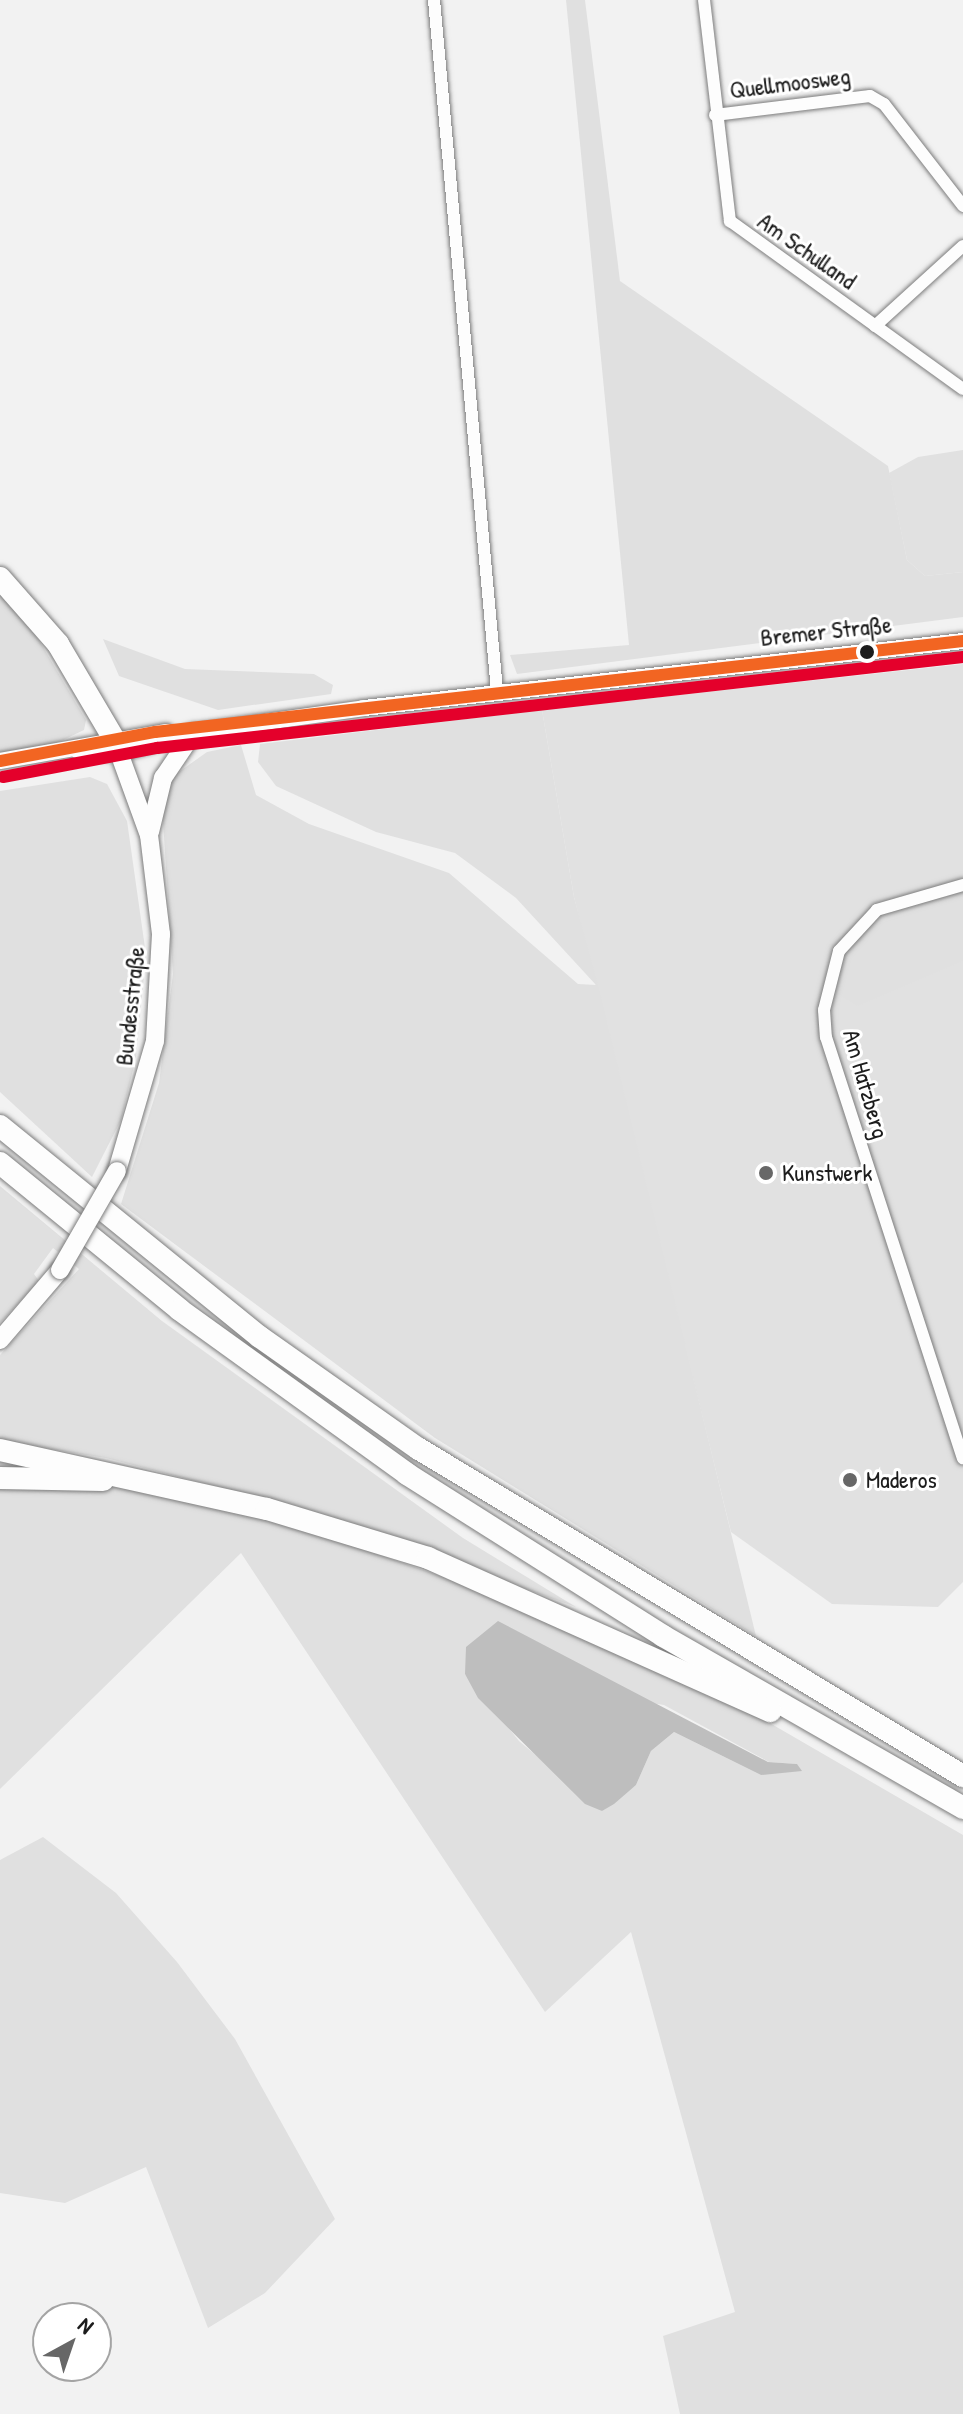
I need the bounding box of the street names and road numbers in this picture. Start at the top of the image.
street label: Quellmoosweg [728,61,852,105]
street label: Am Schulland [752,207,862,295]
street label: Bremer Straße [759,610,893,652]
street label: Bundesstraße [109,945,151,1067]
street label: Am Hatzberg [837,1026,895,1142]

